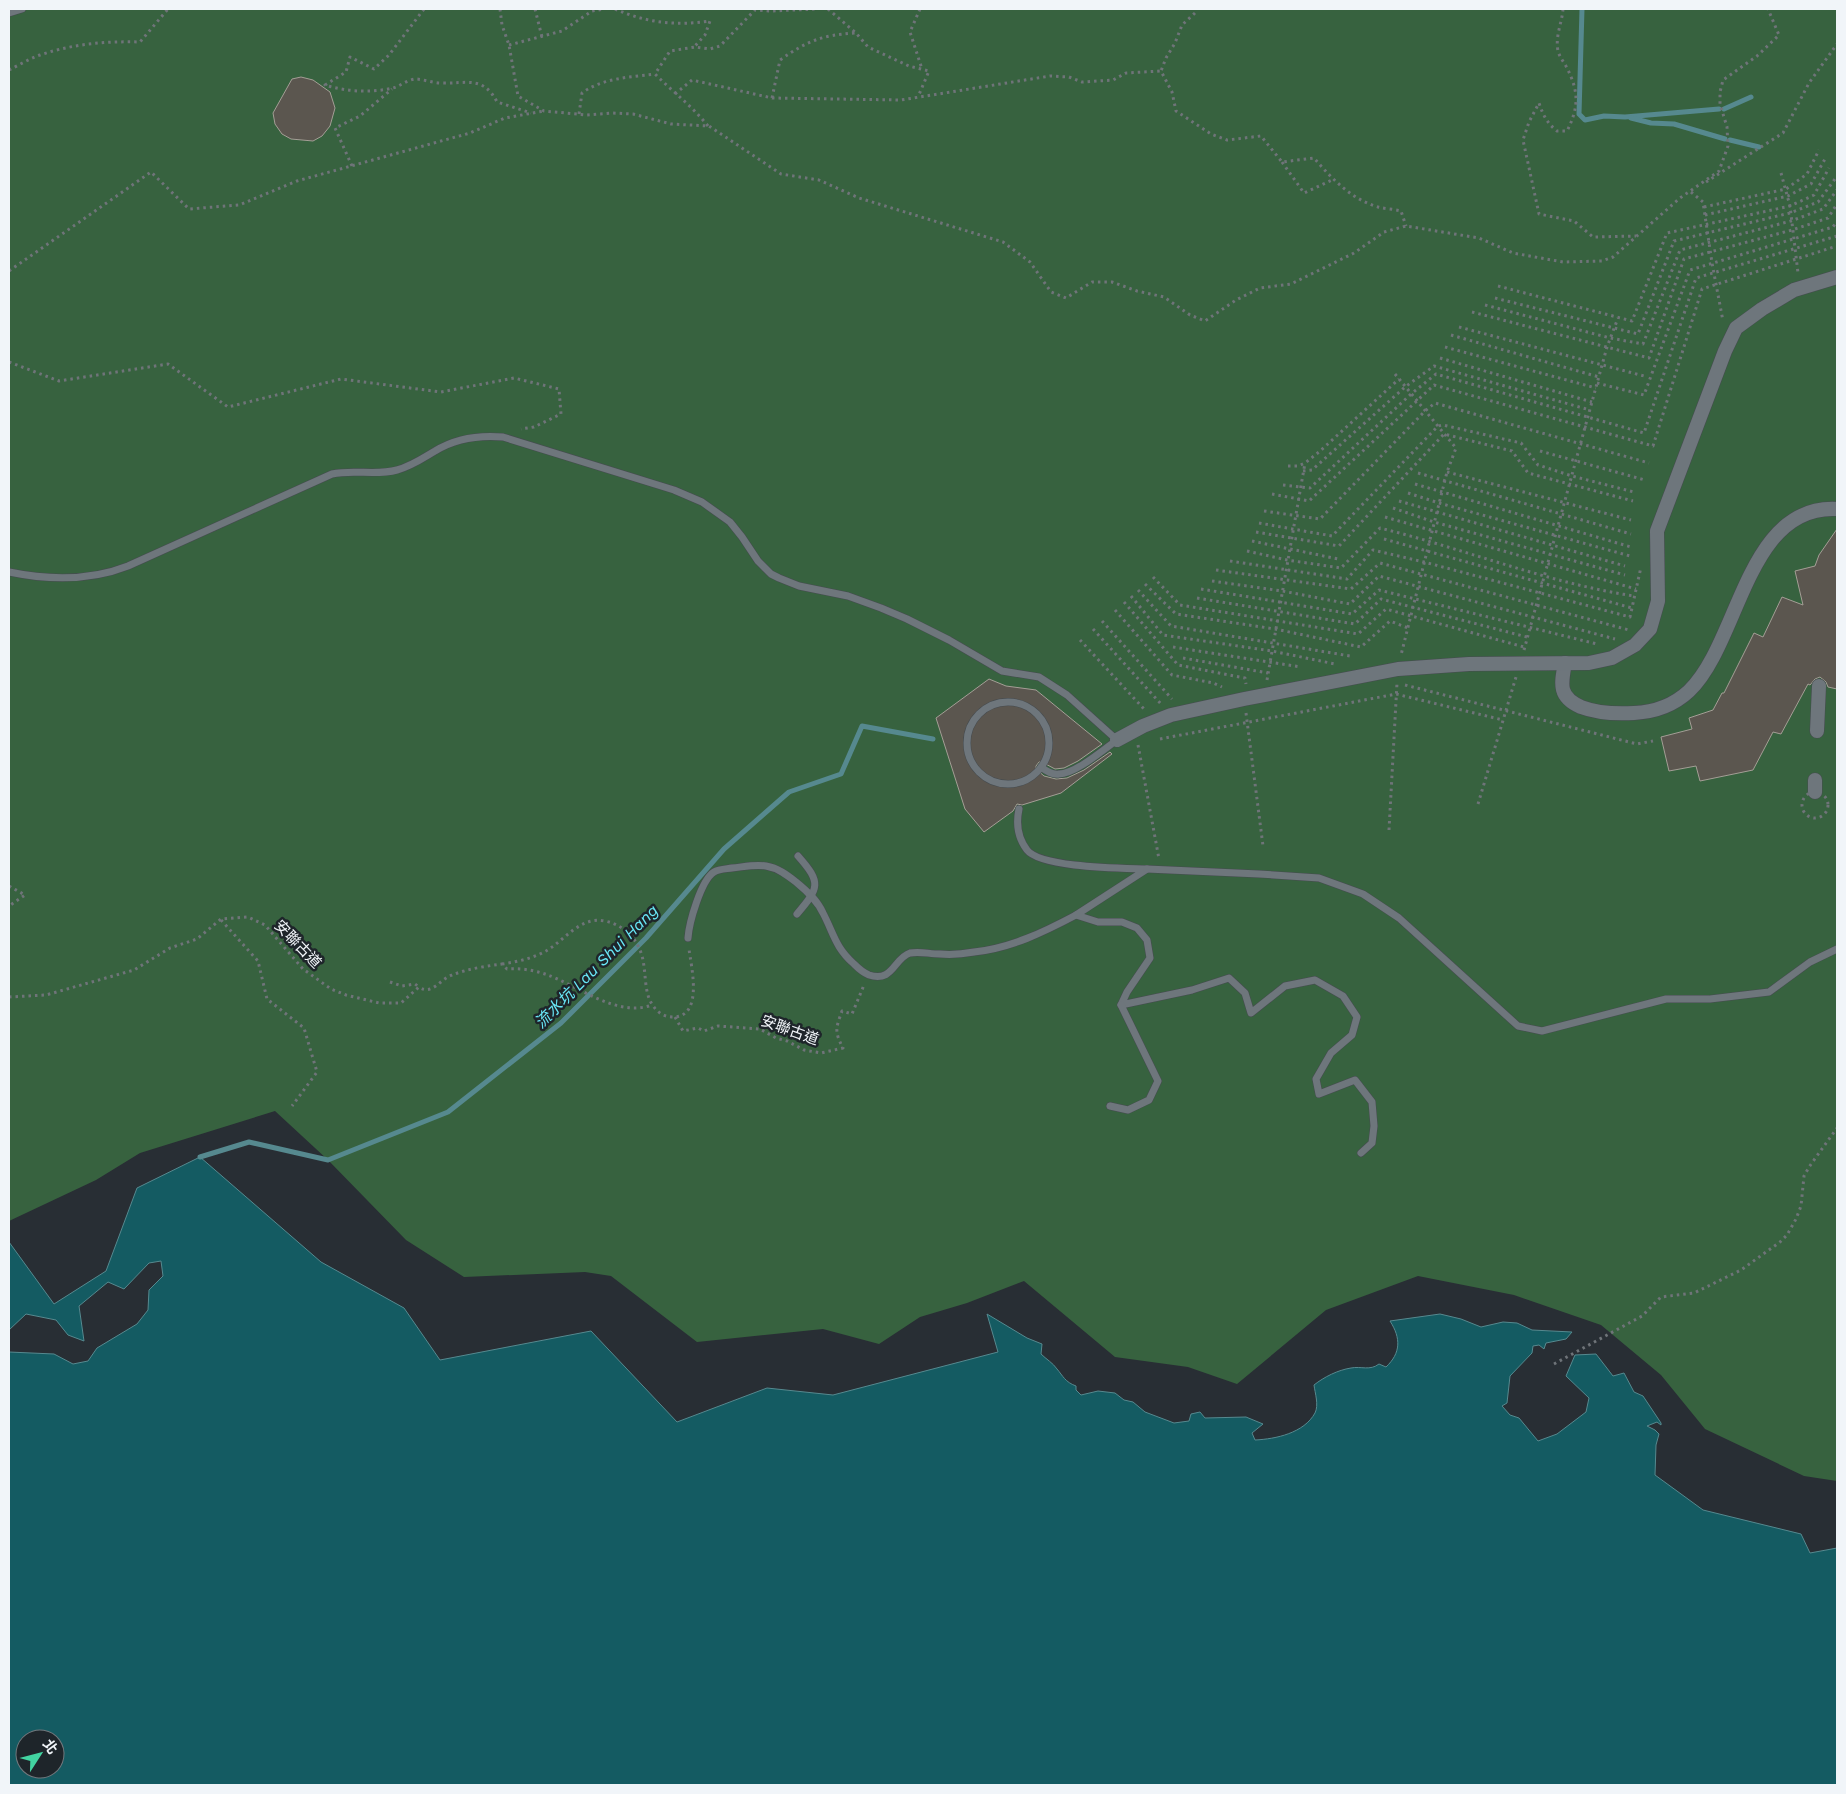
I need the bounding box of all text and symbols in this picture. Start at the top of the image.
water label: 流水坑 Lau Shui Hang [531,901,662,1032]
street label: 安聯古道 [271,916,325,972]
street label: 安聯古道 [759,1011,821,1049]
north arrow [15,1729,65,1779]
text: 北 [40,1736,61,1757]

